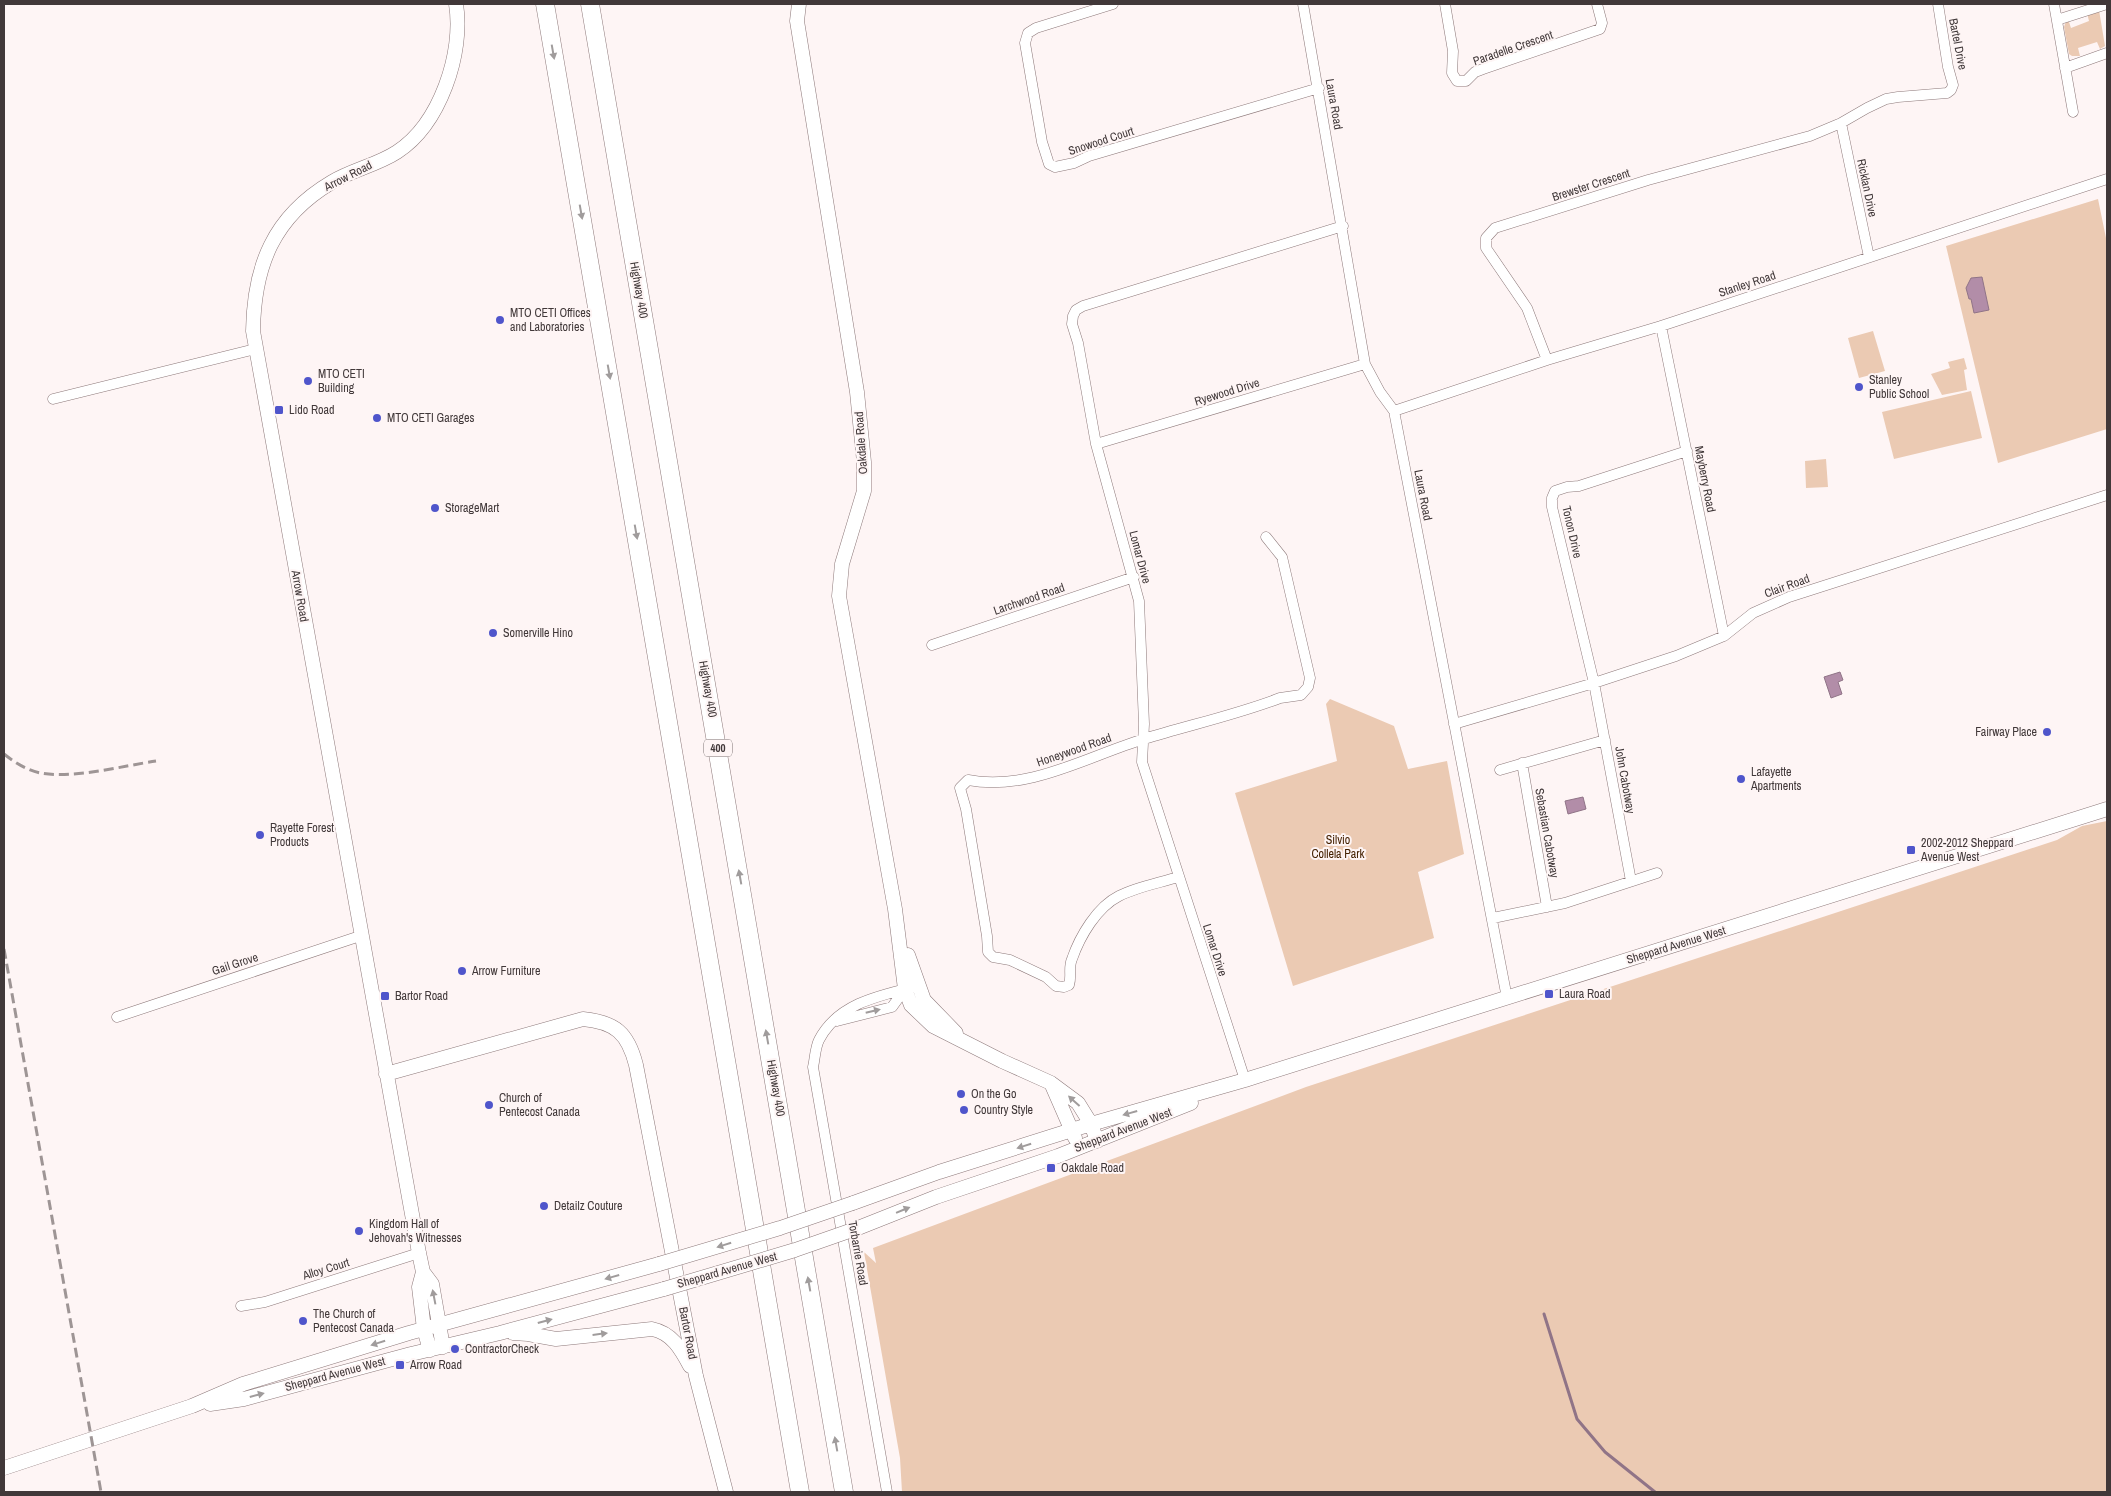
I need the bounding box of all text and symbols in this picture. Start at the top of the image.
street label: Bartel Drive [1945,17,1971,71]
street label: Paradelle Crescent [1471,27,1555,69]
one-way arrow [550,44,558,60]
street label: Laura Road [1322,77,1346,131]
street label: Snowood Court [1066,123,1136,159]
street label: Arrow Road [320,157,375,195]
street label: Ricklan Drive [1853,157,1881,219]
street label: Brewster Crescent [1550,165,1632,205]
one-way arrow [578,204,586,220]
street label: Highway 400 [626,260,652,320]
street label: Stanley Road [1716,267,1778,301]
place label: MTO CETI Offices and Laboratories [510,305,591,335]
marker: MTO CETI Offices and Laboratories [494,314,506,326]
one-way arrow [605,364,613,380]
place label: MTO CETI Building [318,366,365,396]
place label: Stanley Public School [1869,372,1929,402]
marker: MTO CETI Building [302,375,314,387]
street label: Ryewood Drive [1192,375,1262,409]
marker: Stanley Public School [1853,381,1865,393]
place label: Lido Road [289,402,334,418]
marker: Lido Road [273,404,285,416]
place label: MTO CETI Garages [387,410,474,426]
street label: Oakdale Road [851,411,871,475]
marker: MTO CETI Garages [371,412,383,424]
street label: Mayberry Road [1691,444,1719,514]
street label: Laura Road [1410,468,1436,522]
place label: StorageMart [445,500,499,516]
marker: StorageMart [429,502,441,514]
street label: Tonon Drive [1558,504,1586,560]
one-way arrow [633,525,641,541]
street label: Lomar Drive [1125,529,1155,585]
street label: Arrow Road [287,568,312,623]
street label: Clair Road [1762,570,1812,602]
street label: Larchwood Road [991,579,1067,619]
place label: Somerville Hino [503,625,573,641]
marker: Somerville Hino [487,627,499,639]
street label: Highway 400 [695,659,721,719]
place label: Fairway Place [1975,724,2037,740]
marker: Fairway Place [2041,726,2053,738]
street label: Honeywood Road [1034,730,1114,770]
road number: 400 [704,740,732,756]
street label: John Cabotway [1611,745,1639,815]
place label: Lafayette Apartments [1750,764,1801,794]
marker: Lafayette Apartments [1735,773,1747,785]
street label: Sebastian Cabotway [1531,787,1563,879]
place label: Rayette Forest Products [270,820,334,850]
marker: Rayette Forest Products [254,829,266,841]
park label: Silvio Collela Park [1311,832,1365,862]
place label: 2002-2012 Sheppard Avenue West [1920,835,2013,865]
marker: 2002-2012 Sheppard Avenue West [1905,844,1917,856]
one-way arrow [736,869,744,885]
street label: Lomar Drive [1199,922,1231,978]
street label: Sheppard Avenue West [1624,922,1728,968]
street label: Gail Grove [210,949,260,979]
place label: Arrow Furniture [471,963,540,979]
marker: Arrow Furniture [456,965,468,977]
place label: Laura Road [1559,986,1610,1002]
place label: Bartor Road [395,988,448,1004]
marker: Laura Road [1543,988,1555,1000]
marker: Bartor Road [379,990,391,1002]
one-way arrow [865,1007,881,1015]
one-way arrow [763,1029,771,1045]
street label: Highway 400 [763,1058,789,1118]
place label: On the Go [971,1086,1016,1102]
marker: On the Go [955,1088,967,1100]
place label: Church of Pentecost Canada [499,1090,580,1120]
one-way arrow [1068,1095,1081,1106]
marker: Church of Pentecost Canada [483,1099,495,1111]
place label: Country Style [974,1102,1033,1118]
marker: Country Style [958,1104,970,1116]
street label: Sheppard Avenue West [1072,1104,1174,1156]
one-way arrow [1123,1109,1138,1117]
one-way arrow [1017,1142,1032,1150]
place label: Oakdale Road [1061,1160,1124,1176]
marker: Oakdale Road [1045,1162,1057,1174]
place label: Detailz Couture [554,1198,622,1214]
marker: Detailz Couture [538,1200,550,1212]
one-way arrow [896,1206,911,1214]
place label: Kingdom Hall of Jehovah's Witnesses [369,1216,462,1246]
street label: Torbarrie Road [844,1219,872,1287]
marker: Kingdom Hall of Jehovah's Witnesses [353,1225,365,1237]
one-way arrow [716,1242,731,1250]
street label: Sheppard Avenue West [675,1248,779,1292]
street label: Alloy Court [300,1254,352,1284]
one-way arrow [604,1274,619,1282]
one-way arrow [805,1276,813,1292]
one-way arrow [430,1289,438,1305]
street label: Bartor Road [675,1305,701,1361]
place label: The Church of Pentecost Canada [313,1306,394,1336]
marker: The Church of Pentecost Canada [297,1315,309,1327]
one-way arrow [537,1317,553,1325]
one-way arrow [592,1330,608,1338]
one-way arrow [370,1339,385,1347]
place label: ContractorCheck [465,1341,539,1357]
marker: ContractorCheck [449,1343,461,1355]
street label: Sheppard Avenue West [283,1353,387,1395]
place label: Arrow Road [409,1357,462,1373]
marker: Arrow Road [394,1359,406,1371]
one-way arrow [250,1391,265,1399]
one-way arrow [832,1436,840,1452]

